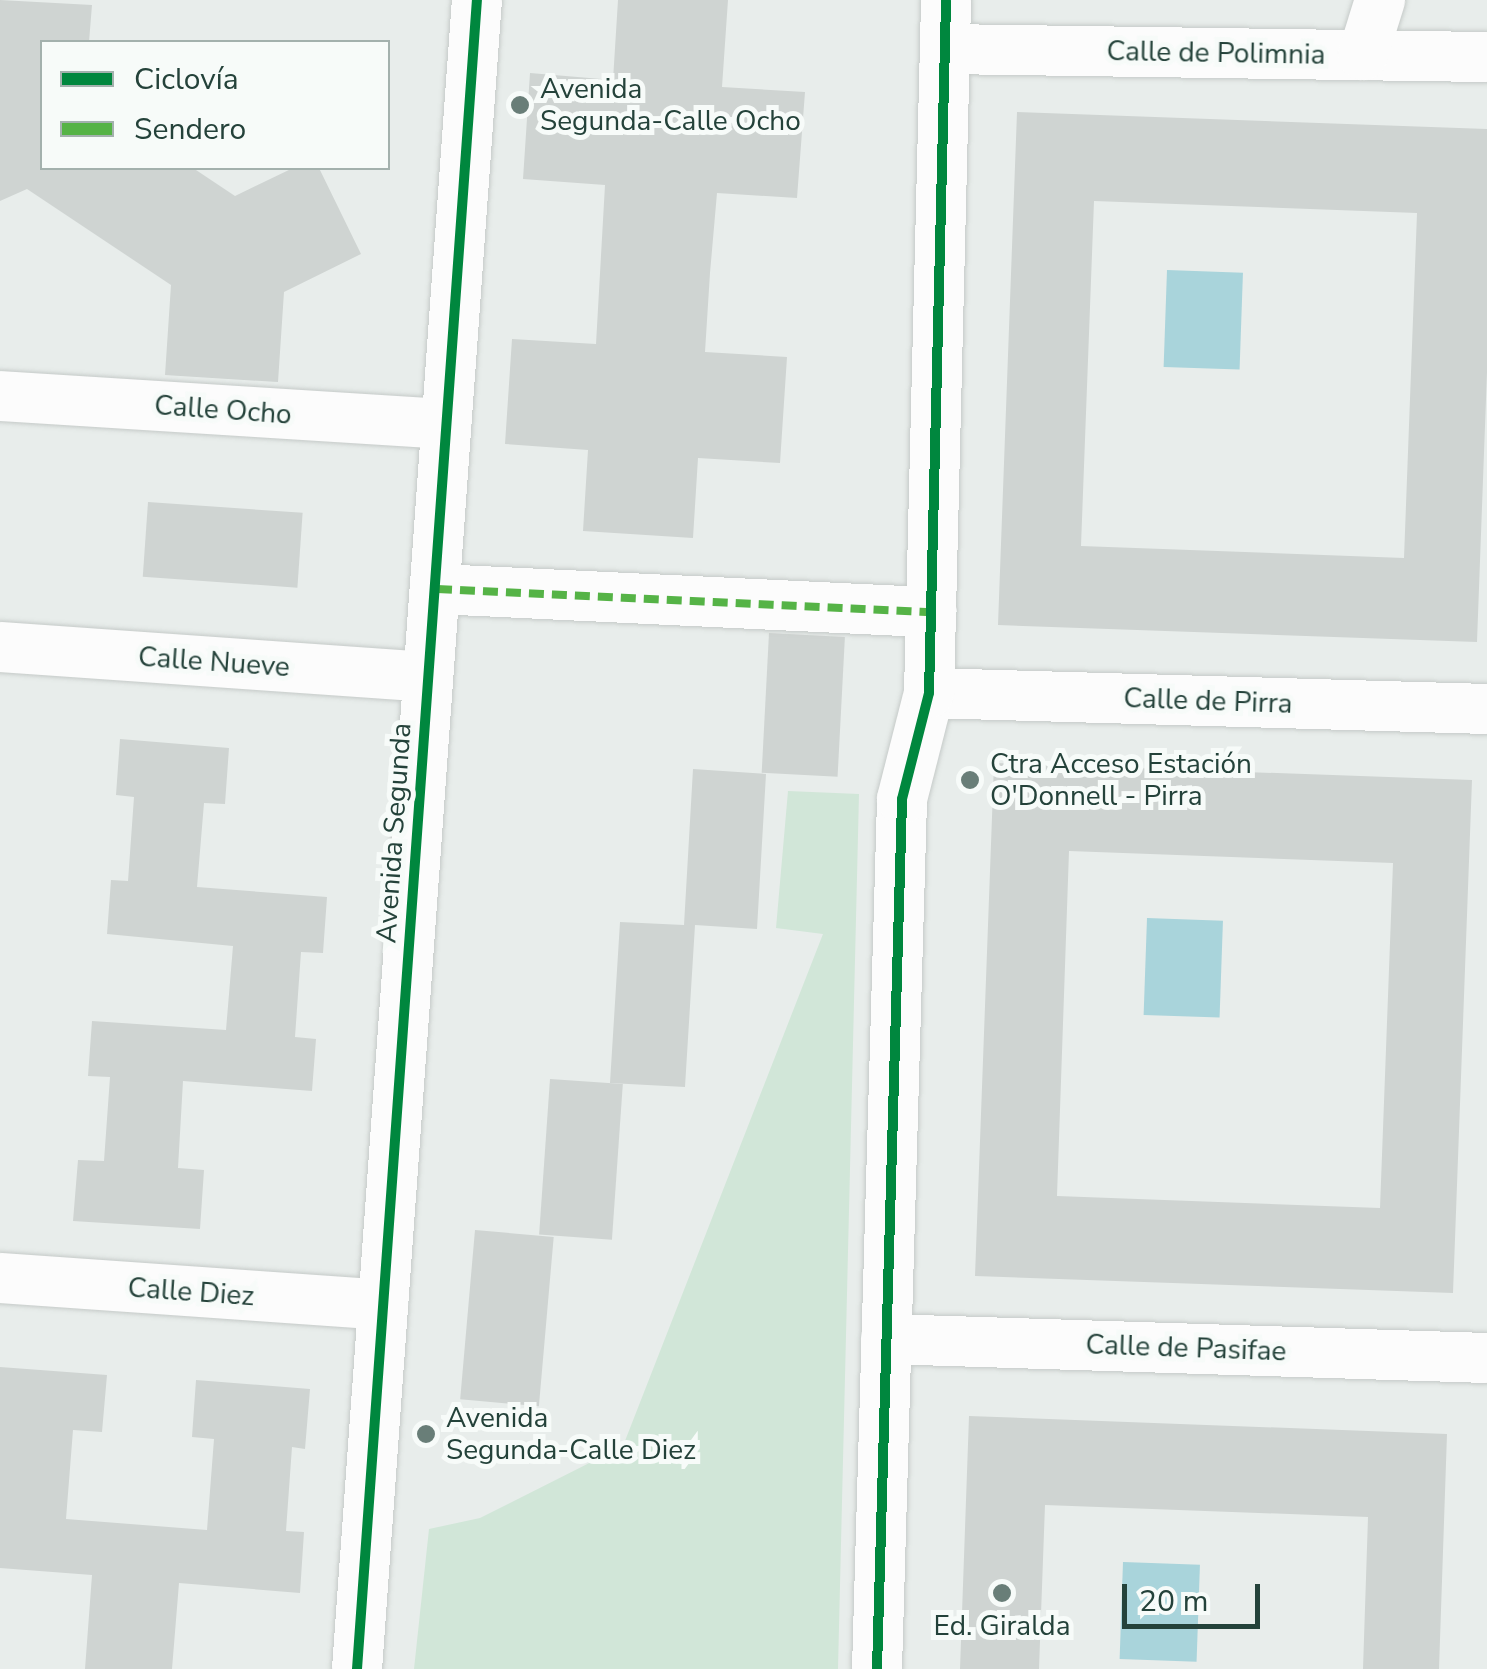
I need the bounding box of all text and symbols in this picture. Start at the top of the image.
street label: Calle de Polimnia [1106,34,1326,72]
legend [40,40,390,170]
text: Ciclovía [134,59,239,100]
place label: Avenida Segunda-Calle Ocho [540,72,801,138]
marker: Avenida Segunda-Calle Ocho [509,94,531,116]
text: Sendero [134,109,246,150]
street label: Calle Ocho [153,388,293,432]
street label: Calle Nueve [137,640,291,684]
street label: Calle de Pirra [1123,681,1293,721]
street label: Avenida Segunda [370,722,418,944]
place label: Ctra Acceso Estación O'Donnell - Pirra [990,747,1252,813]
marker: Ctra Acceso Estación O'Donnell - Pirra [959,769,981,791]
street label: Calle Diez [127,1271,255,1313]
street label: Calle de Pasifae [1085,1328,1287,1368]
place label: Avenida Segunda-Calle Diez [446,1401,696,1467]
marker: Avenida Segunda-Calle Diez [415,1423,437,1445]
scale bar [1127,1564,1264,1626]
text: 20 m [1139,1581,1208,1622]
marker: Ed. Giralda [991,1582,1013,1604]
place label: Ed. Giralda [934,1609,1070,1643]

